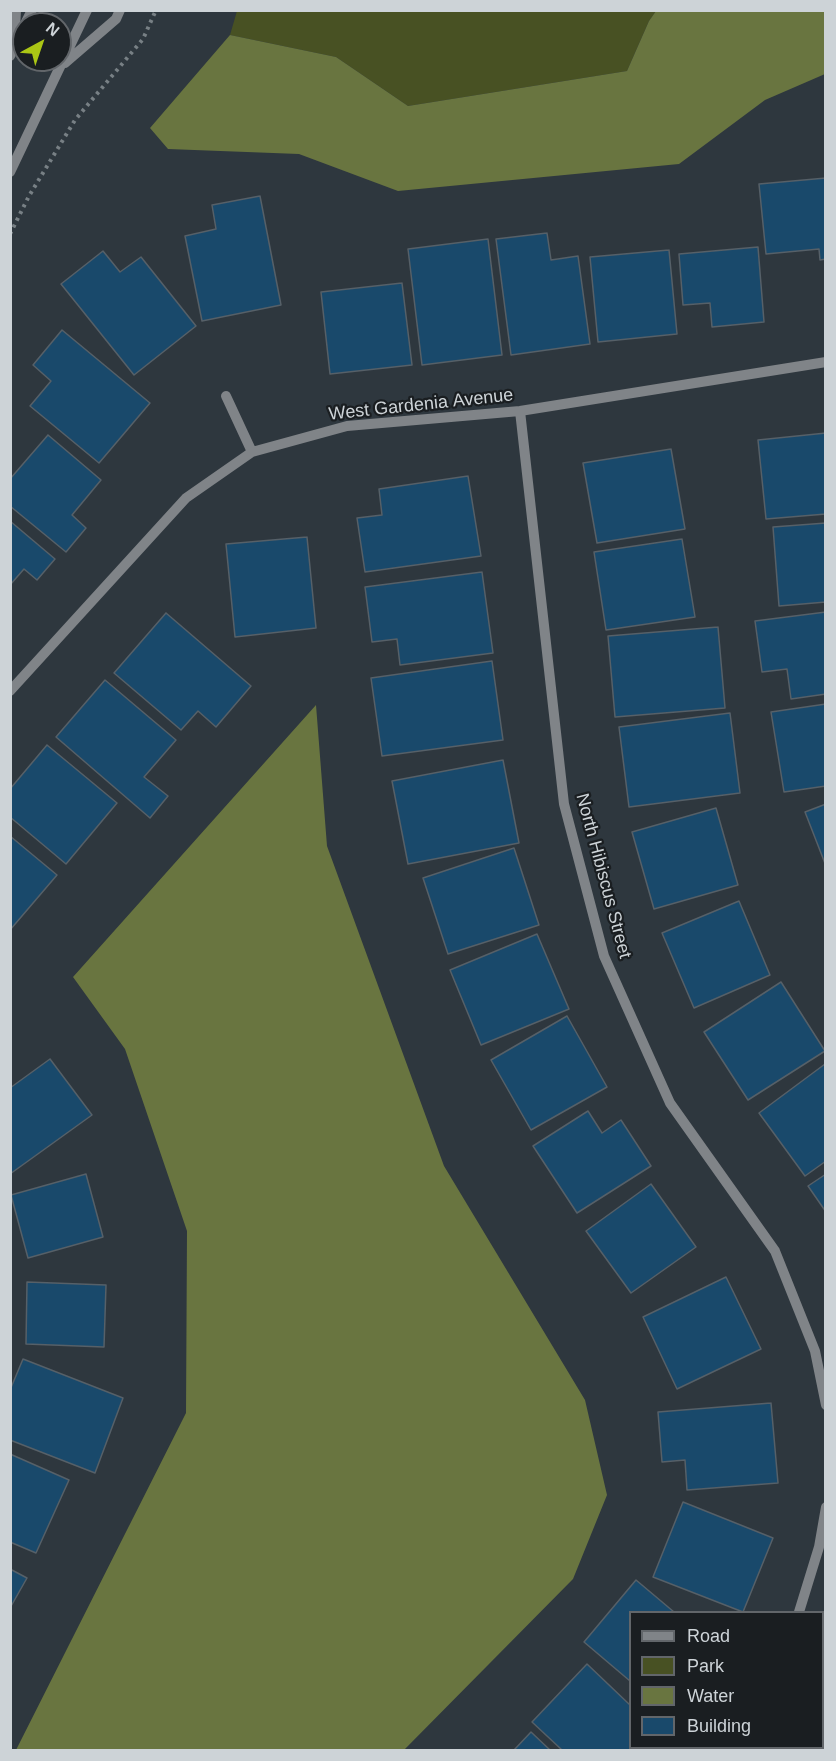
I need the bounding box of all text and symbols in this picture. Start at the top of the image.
north arrow [12,12,72,72]
text: N [43,19,62,40]
street label: West Gardenia Avenue [328,385,514,425]
street label: North Hibiscus Street [571,791,635,961]
legend [629,1611,824,1749]
text: Road [687,1626,730,1646]
text: Park [687,1656,724,1676]
text: Water [687,1686,734,1706]
text: Building [687,1716,751,1736]

